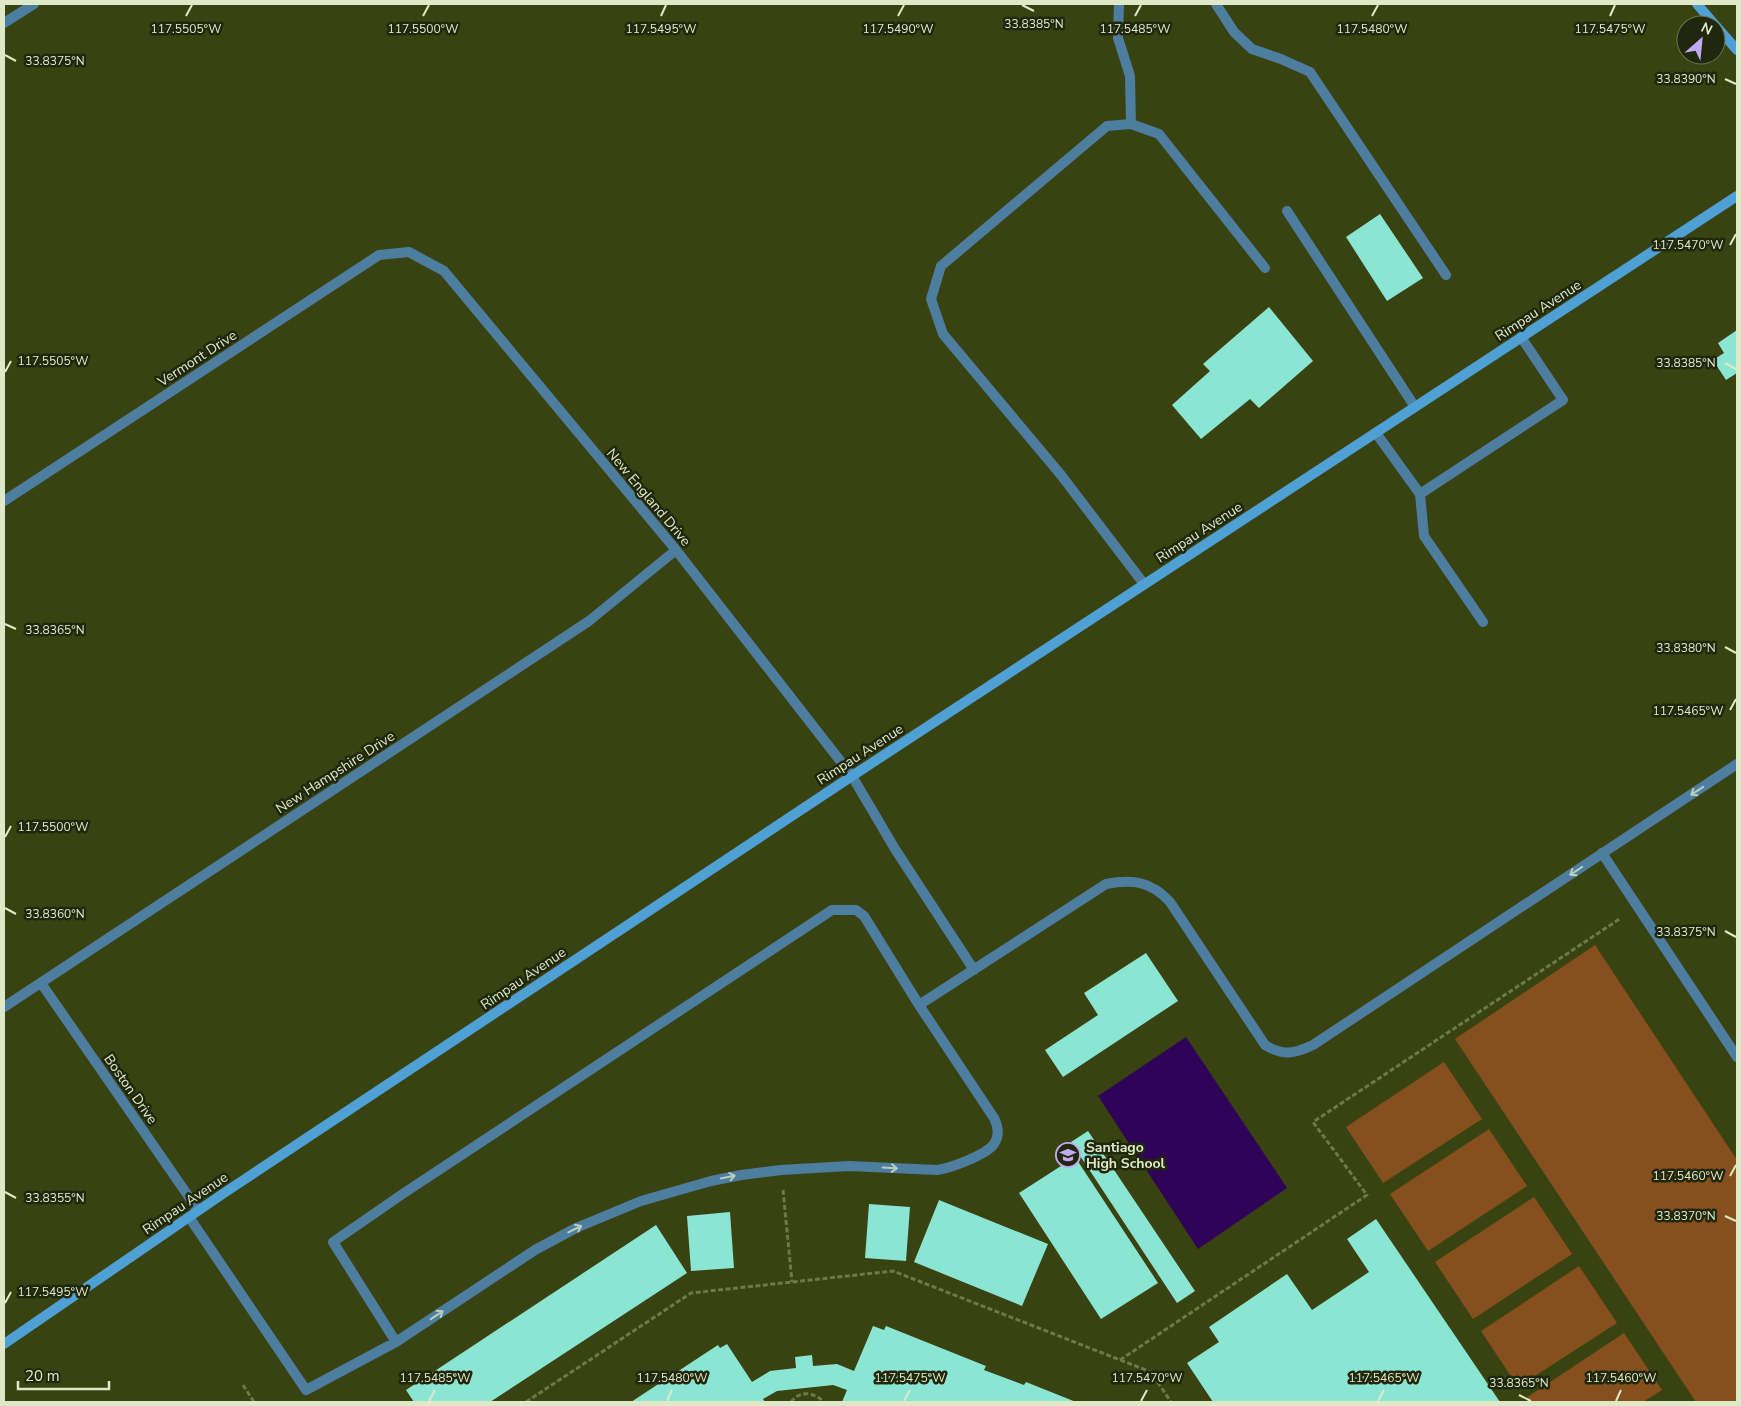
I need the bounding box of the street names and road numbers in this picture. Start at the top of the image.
street label: Rimpau Avenue [1491,275,1585,345]
street label: Vermont Drive [153,326,240,392]
street label: New England Drive [602,445,695,550]
street label: Rimpau Avenue [1152,497,1246,567]
street label: Rimpau Avenue [813,719,907,789]
street label: New Hampshire Drive [272,727,398,818]
street label: Rimpau Avenue [477,943,570,1014]
street label: Boston Drive [99,1051,162,1128]
street label: Rimpau Avenue [139,1168,232,1239]

